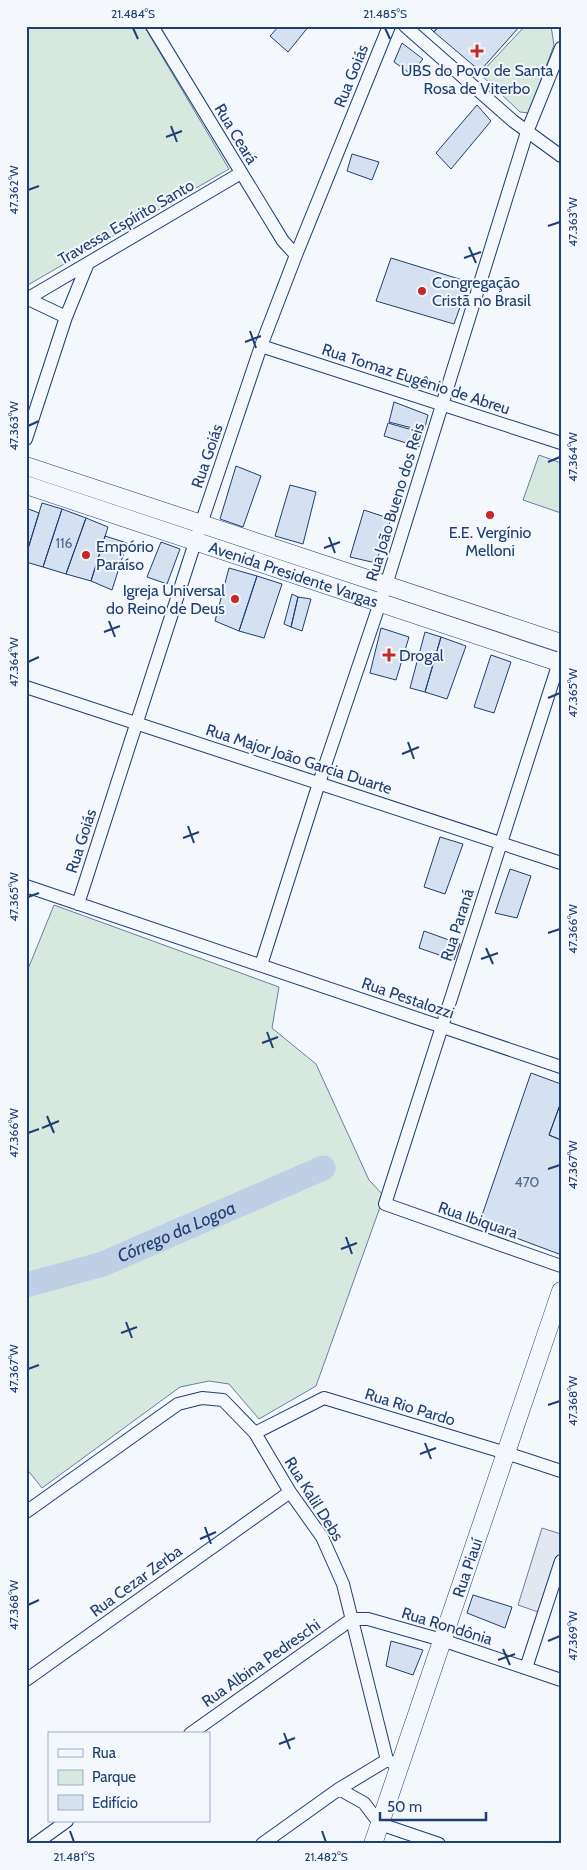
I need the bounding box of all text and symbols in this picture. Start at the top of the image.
text: 21.484°S [111,6,155,21]
text: 21.485°S [363,6,407,21]
street label: Rua Goiás [330,41,372,110]
marker: UBS do Povo de Santa Rosa de Viterbo [470,44,484,58]
place label: UBS do Povo de Santa Rosa de Viterbo [401,61,554,98]
street label: Rua Ceará [211,100,262,168]
text: 47.362°W [6,165,21,215]
street label: Travessa Espírito Santo [55,175,197,269]
text: 47.363°W [565,197,580,247]
place label: Congregação Cristã no Brasil [432,273,531,310]
marker: Congregação Cristã no Brasil [416,285,428,297]
street label: Rua Tomaz Eugênio de Abreu [320,340,512,418]
text: 47.363°W [6,401,21,451]
street label: Rua João Bueno dos Reis [362,420,428,584]
street label: Rua Goiás [187,421,227,490]
text: 47.364°W [565,431,580,482]
marker: E.E. Vergínio Melloni [484,509,496,521]
place label: E.E. Vergínio Melloni [449,523,532,560]
house number: 116 [55,534,73,552]
place label: Empório Paraíso [96,537,154,574]
street label: Avenida Presidente Vargas [207,537,381,611]
marker: Empório Paraíso [80,549,92,561]
place label: Igreja Universal do Reino de Deus [106,581,225,618]
marker: Igreja Universal do Reino de Deus [229,593,241,605]
text: 47.364°W [6,636,21,687]
place label: Drogal [399,646,444,665]
marker: Drogal [383,649,395,661]
text: 47.365°W [565,668,580,718]
street label: Rua Major João Garcia Duarte [203,720,395,798]
street label: Rua Goiás [62,806,100,875]
text: 47.365°W [6,872,21,922]
street label: Rua Paraná [436,886,478,964]
text: 47.366°W [565,903,580,954]
street label: Rua Pestalozzi [359,973,457,1023]
text: 47.366°W [6,1107,21,1158]
text: 47.367°W [565,1140,580,1190]
house number: 470 [515,1173,540,1191]
water label: Córrego da Logoa [114,1196,239,1267]
street label: Rua Ibiquara [436,1198,521,1243]
text: 47.367°W [6,1344,21,1394]
text: 47.368°W [565,1375,580,1426]
street label: Rua Rio Pardo [362,1384,458,1430]
street label: Rua Kalil Debs [281,1453,348,1545]
street label: Rua Piauí [448,1535,486,1600]
street label: Rua Cezar Zerba [86,1541,186,1621]
text: 47.368°W [6,1579,21,1630]
street label: Rua Rondônia [399,1603,495,1649]
text: 47.369°W [565,1610,580,1661]
street label: Rua Albina Pedreschi [198,1615,324,1711]
legend [48,1732,210,1822]
text: Rua [92,1744,117,1762]
text: Parque [92,1768,136,1786]
scale bar [380,1790,486,1822]
text: Edifício [92,1794,138,1812]
text: 50 m [387,1798,422,1816]
text: 21.481°S [53,1849,95,1864]
text: 21.482°S [304,1849,348,1864]

